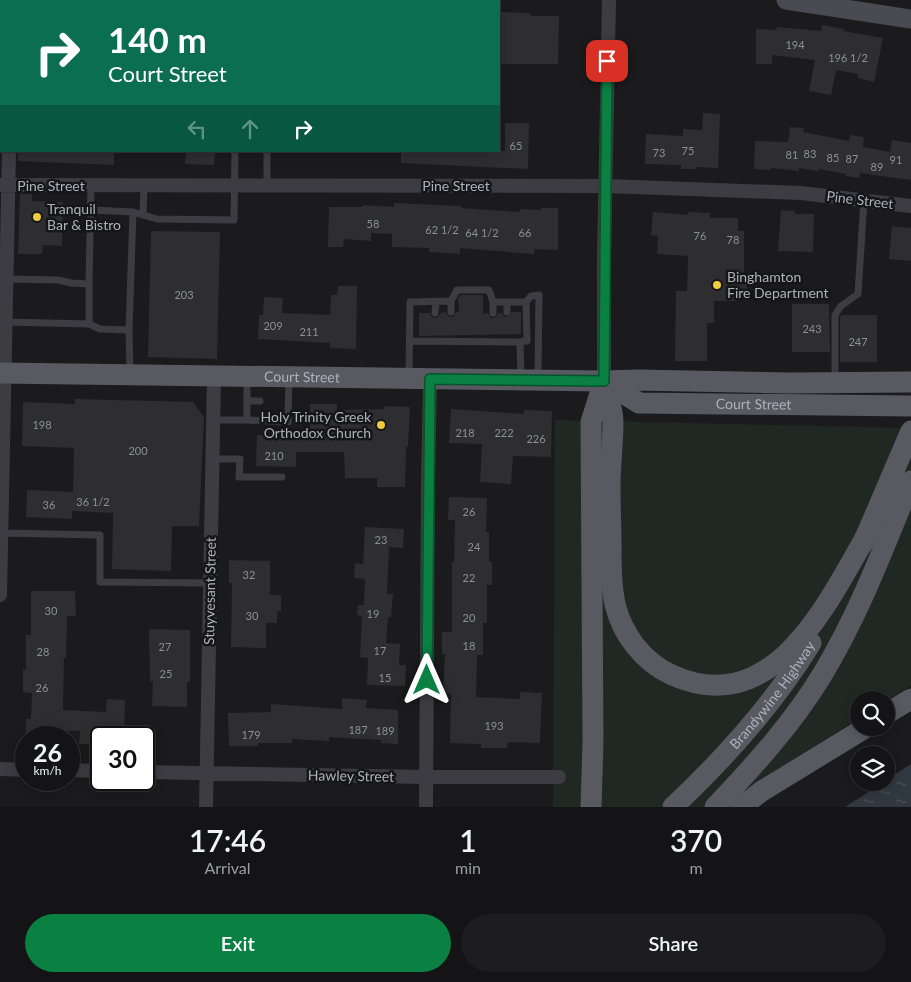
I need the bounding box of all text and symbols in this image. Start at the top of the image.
text: 140 m [108,18,207,60]
icon: right [25,20,90,85]
house number: 194 [785,38,805,51]
pin [586,40,628,82]
icon: arrive [593,47,621,75]
house number: 196 1/2 [828,51,868,64]
text: Court Street [108,60,227,87]
icon: left [183,115,211,143]
icon: ahead [236,115,264,143]
icon: right [289,115,317,143]
house number: 65 [510,139,522,152]
house number: 75 [682,144,694,157]
house number: 73 [653,146,665,159]
house number: 83 [804,147,816,160]
house number: 81 [786,148,798,161]
house number: 85 [827,151,839,164]
house number: 87 [846,152,858,165]
house number: 91 [890,153,902,166]
house number: 89 [871,160,883,173]
street label: Pine Street [17,177,85,194]
street label: Pine Street [422,177,490,194]
street label: Pine Street [826,187,895,212]
place label: Tranquil Bar & Bistro [47,200,121,233]
marker: Tranquil Bar & Bistro [31,211,43,223]
house number: 58 [367,217,379,230]
house number: 62 1/2 [425,223,459,236]
house number: 64 1/2 [465,226,499,239]
house number: 66 [519,226,531,239]
house number: 76 [694,229,706,242]
house number: 78 [727,233,739,246]
place label: Binghamton Fire Department [727,268,829,301]
marker: Binghamton Fire Department [711,279,723,291]
house number: 203 [174,288,194,301]
house number: 209 [263,319,283,332]
house number: 243 [802,322,822,335]
house number: 211 [299,325,319,338]
house number: 247 [848,335,868,348]
street label: Court Street [264,367,340,385]
street label: Court Street [716,395,792,413]
place label: Holy Trinity Greek Orthodox Church [261,408,372,441]
house number: 198 [32,418,52,431]
marker: Holy Trinity Greek Orthodox Church [375,419,387,431]
house number: 218 [455,426,475,439]
house number: 222 [494,426,514,439]
house number: 226 [526,432,546,445]
house number: 200 [128,444,148,457]
house number: 210 [264,449,284,462]
house number: 36 1/2 [76,495,110,508]
house number: 36 [43,498,55,511]
house number: 26 [463,505,475,518]
house number: 23 [375,533,387,546]
street label: Stuyvesant Street [200,537,219,645]
house number: 24 [468,540,481,553]
house number: 32 [243,568,255,581]
house number: 22 [463,571,475,584]
house number: 30 [45,604,58,617]
house number: 19 [367,607,379,620]
house number: 30 [246,609,259,622]
house number: 20 [463,611,476,624]
street label: Brandywine Highway [726,637,818,752]
house number: 18 [463,639,475,652]
house number: 27 [159,640,171,653]
house number: 17 [374,644,386,657]
house number: 28 [37,645,49,658]
position arrow [400,653,452,705]
house number: 25 [160,667,172,680]
house number: 15 [379,671,391,684]
house number: 26 [36,681,48,694]
map controls [850,691,895,791]
button: search [850,691,895,736]
house number: 193 [484,719,504,732]
house number: 187 [348,723,368,736]
house number: 189 [375,724,395,737]
speed limit sign: 30 [90,726,155,791]
house number: 179 [241,728,261,741]
text: 26 [33,737,62,767]
button: layers [850,746,895,791]
text: km/h [33,763,62,778]
street label: Hawley Street [308,766,394,785]
text: 17:46 [189,822,266,858]
text: 1 [459,822,477,858]
text: 370 [670,822,722,858]
text: Arrival [204,858,251,877]
text: min [455,858,481,877]
text: m [689,858,703,877]
button: Exit [25,914,451,972]
button: Share [461,914,886,972]

